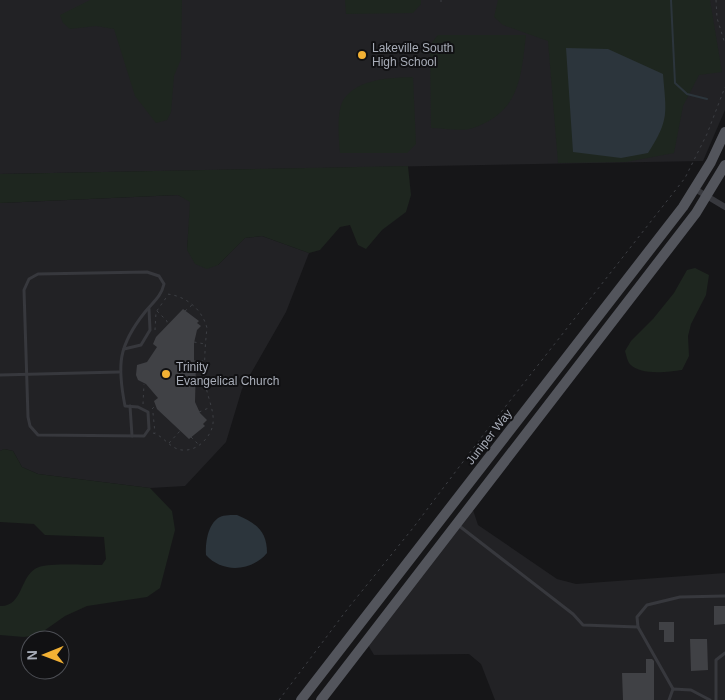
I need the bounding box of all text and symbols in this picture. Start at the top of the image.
place label: Lakeville South High School [372,41,453,69]
marker: Lakeville South High School [356,49,368,61]
place label: Trinity Evangelical Church [176,360,279,388]
marker: Trinity Evangelical Church [160,368,172,380]
street label: Juniper Way [463,407,515,467]
north arrow [20,630,70,680]
text: N [24,650,40,660]

